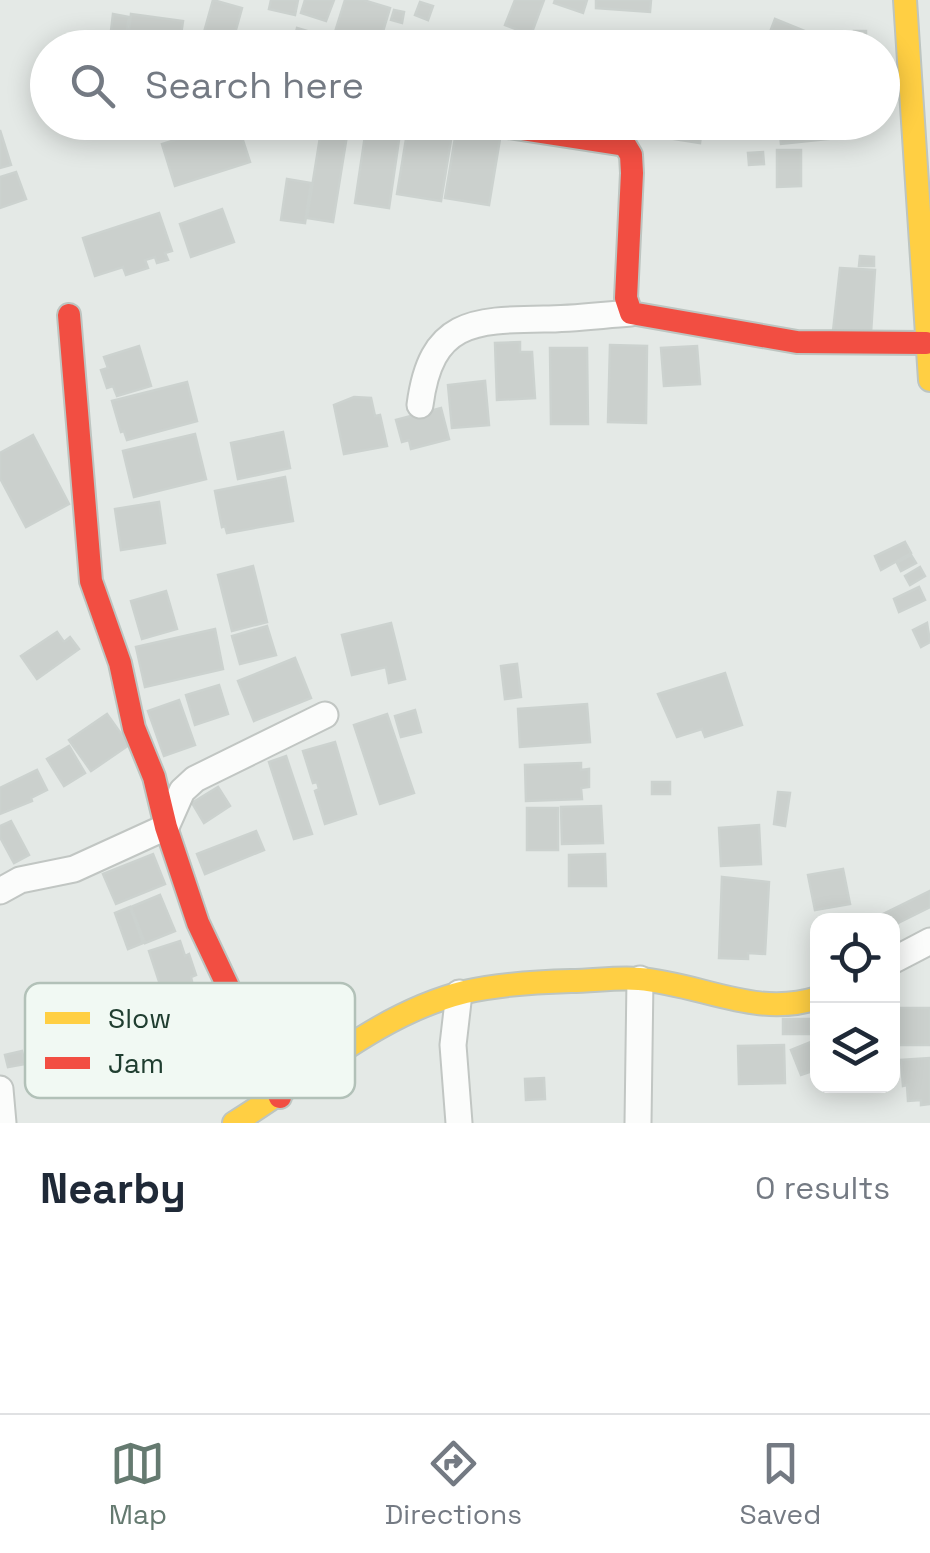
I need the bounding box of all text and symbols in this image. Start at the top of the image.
search box [30,30,900,140]
icon: search [65,58,120,113]
text: Search here [145,61,364,109]
map controls [810,913,900,1093]
button: locate [810,913,900,1003]
legend [25,983,355,1098]
text: Slow [108,1000,171,1036]
button: layers [810,1003,900,1093]
text: Jam [108,1045,164,1081]
text: Nearby [40,1162,186,1215]
text: 0 results [755,1168,890,1208]
tab: Map [109,1436,167,1532]
tab: Directions [385,1436,522,1532]
tab: Saved [740,1436,821,1532]

